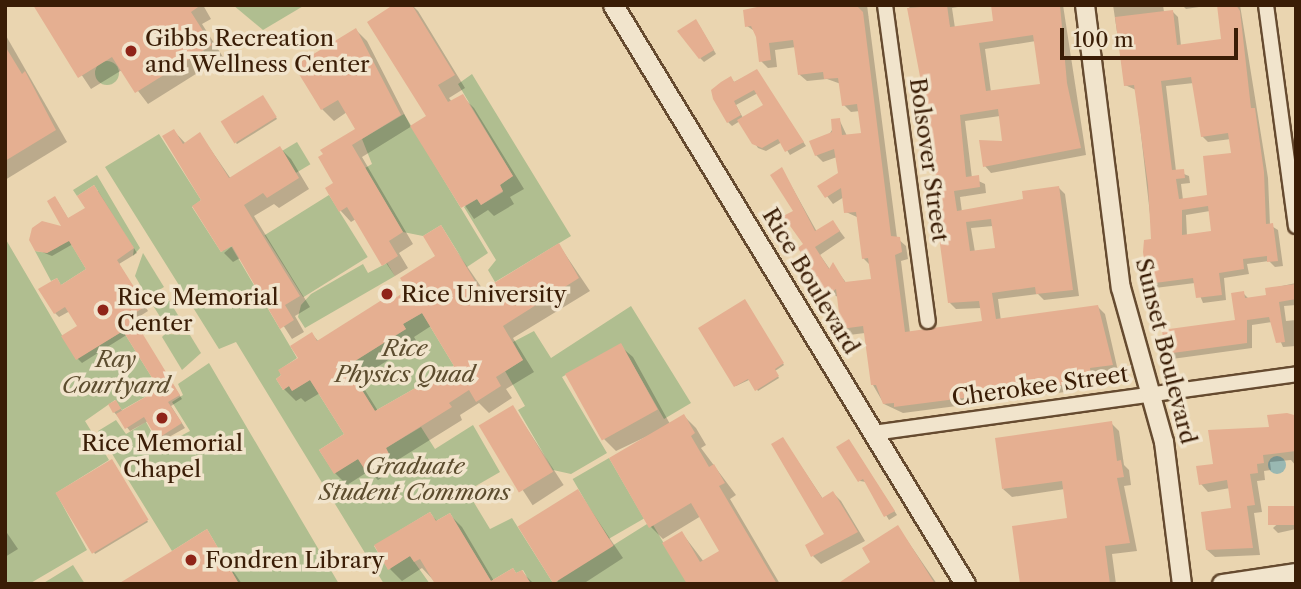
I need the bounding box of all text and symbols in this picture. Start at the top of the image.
scale bar [1063,14,1242,58]
place label: Gibbs Recreation and Wellness Center [145,24,371,78]
text: 100 m [1073,27,1134,52]
marker: Gibbs Recreation and Wellness Center [123,43,139,59]
street label: Bolsover Street [904,76,954,244]
street label: Rice Boulevard [756,203,866,359]
street label: Sunset Boulevard [1130,255,1202,447]
place label: Rice University [401,280,567,308]
place label: Rice Memorial Center [117,283,279,337]
marker: Rice University [379,286,395,302]
marker: Rice Memorial Center [95,302,111,318]
park label: Rice Physics Quad [335,334,475,388]
park label: Ray Courtyard [62,345,170,399]
street label: Cherokee Street [950,360,1130,412]
marker: Rice Memorial Chapel [154,410,170,426]
place label: Rice Memorial Chapel [81,429,243,483]
park label: Graduate Student Commons [319,452,511,506]
place label: Fondren Library [205,546,384,574]
marker: Fondren Library [183,552,199,568]

